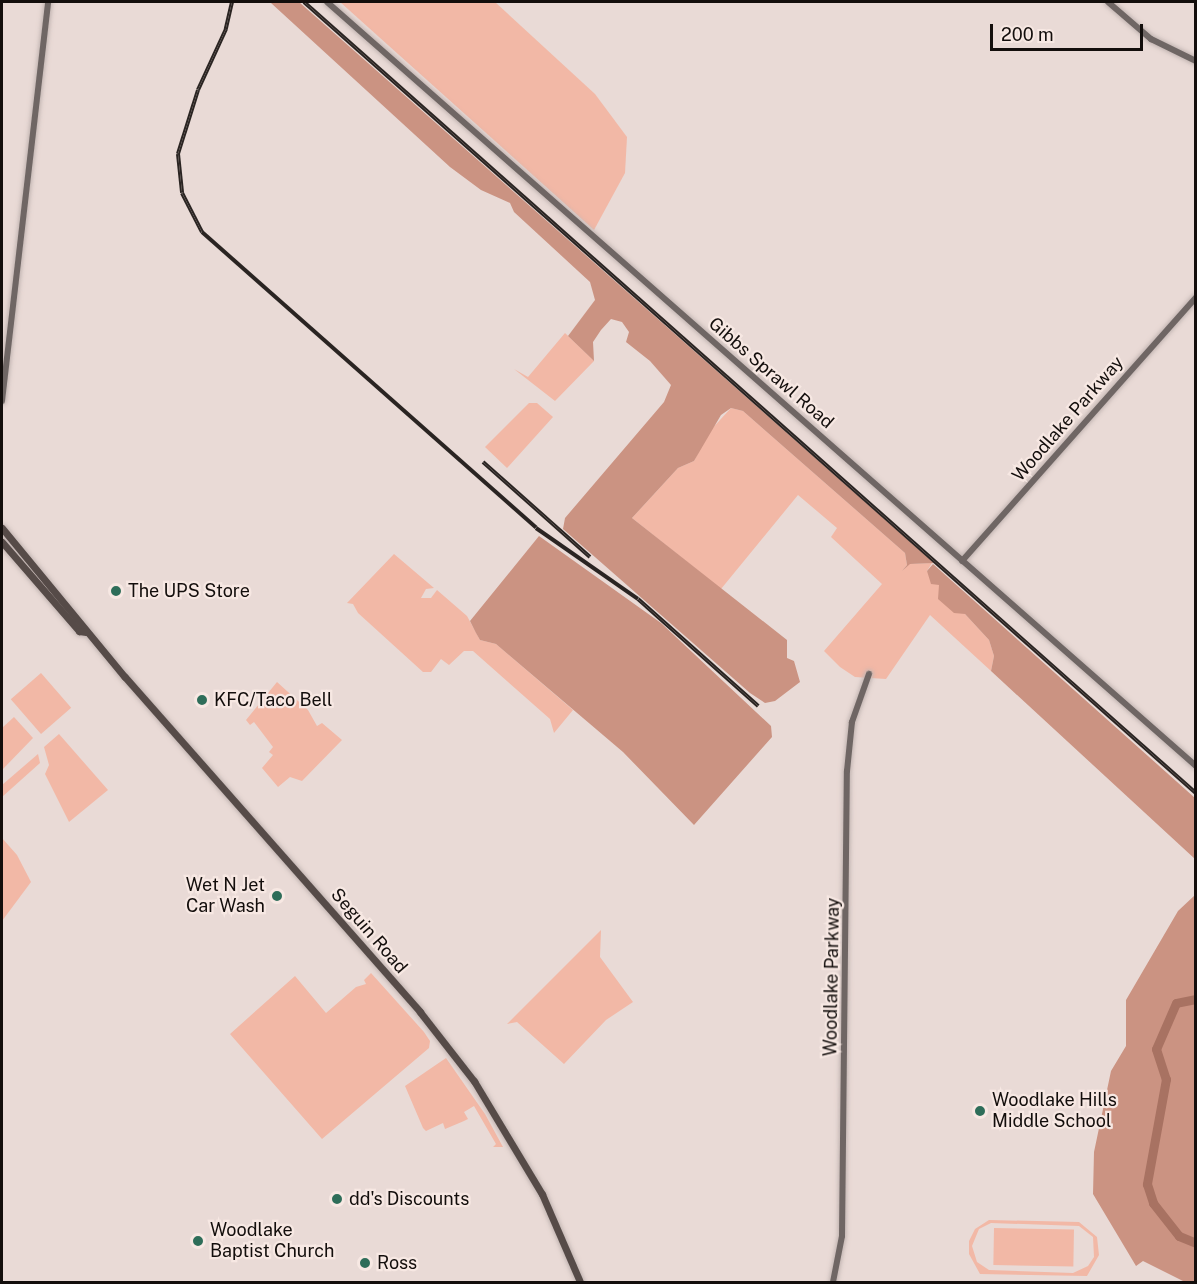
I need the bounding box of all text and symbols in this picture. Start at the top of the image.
scale bar [993,12,1146,50]
text: 200 m [1001,24,1054,45]
street label: Gibbs Sprawl Road [704,313,838,433]
street label: Woodlake Parkway [1008,352,1128,486]
place label: The UPS Store [128,580,250,602]
marker: The UPS Store [109,584,123,598]
place label: KFC/Taco Bell [214,689,332,711]
marker: KFC/Taco Bell [195,693,209,707]
place label: Wet N Jet Car Wash [186,875,265,918]
street label: Seguin Road [326,884,412,978]
marker: Wet N Jet Car Wash [270,889,284,903]
street label: Woodlake Parkway [820,897,844,1057]
place label: Woodlake Hills Middle School [992,1090,1117,1132]
marker: Woodlake Hills Middle School [973,1104,987,1118]
place label: dd's Discounts [349,1188,469,1210]
marker: dd's Discounts [330,1192,344,1206]
place label: Woodlake Baptist Church [210,1220,334,1262]
marker: Woodlake Baptist Church [191,1234,205,1248]
place label: Ross [377,1252,417,1274]
marker: Ross [358,1256,372,1270]

